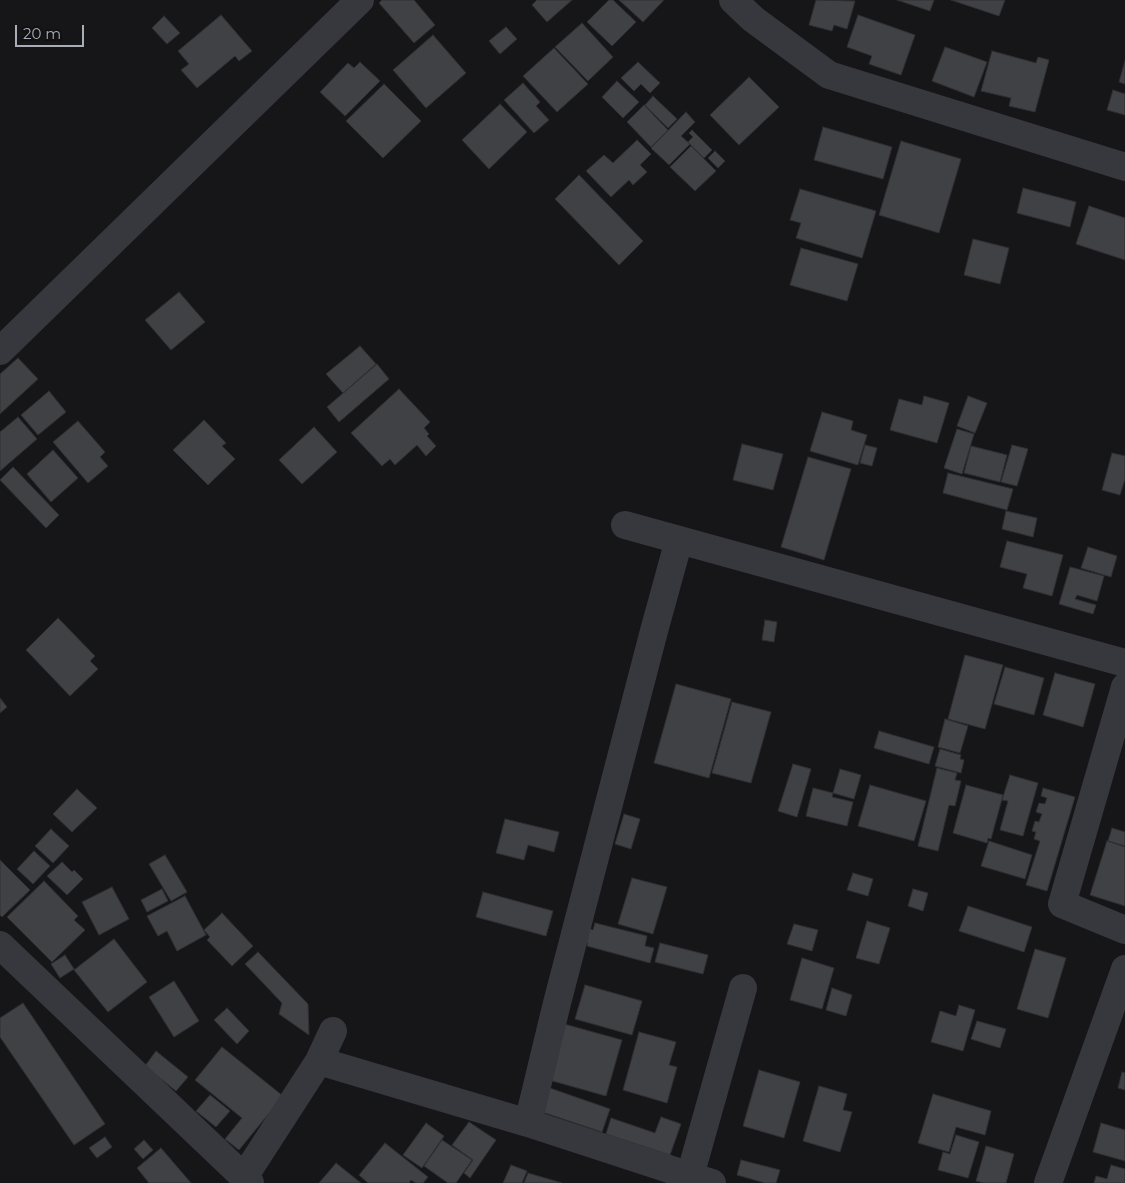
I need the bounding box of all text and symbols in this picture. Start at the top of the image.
scale bar [18,15,86,47]
text: 20 m [23,24,61,43]

